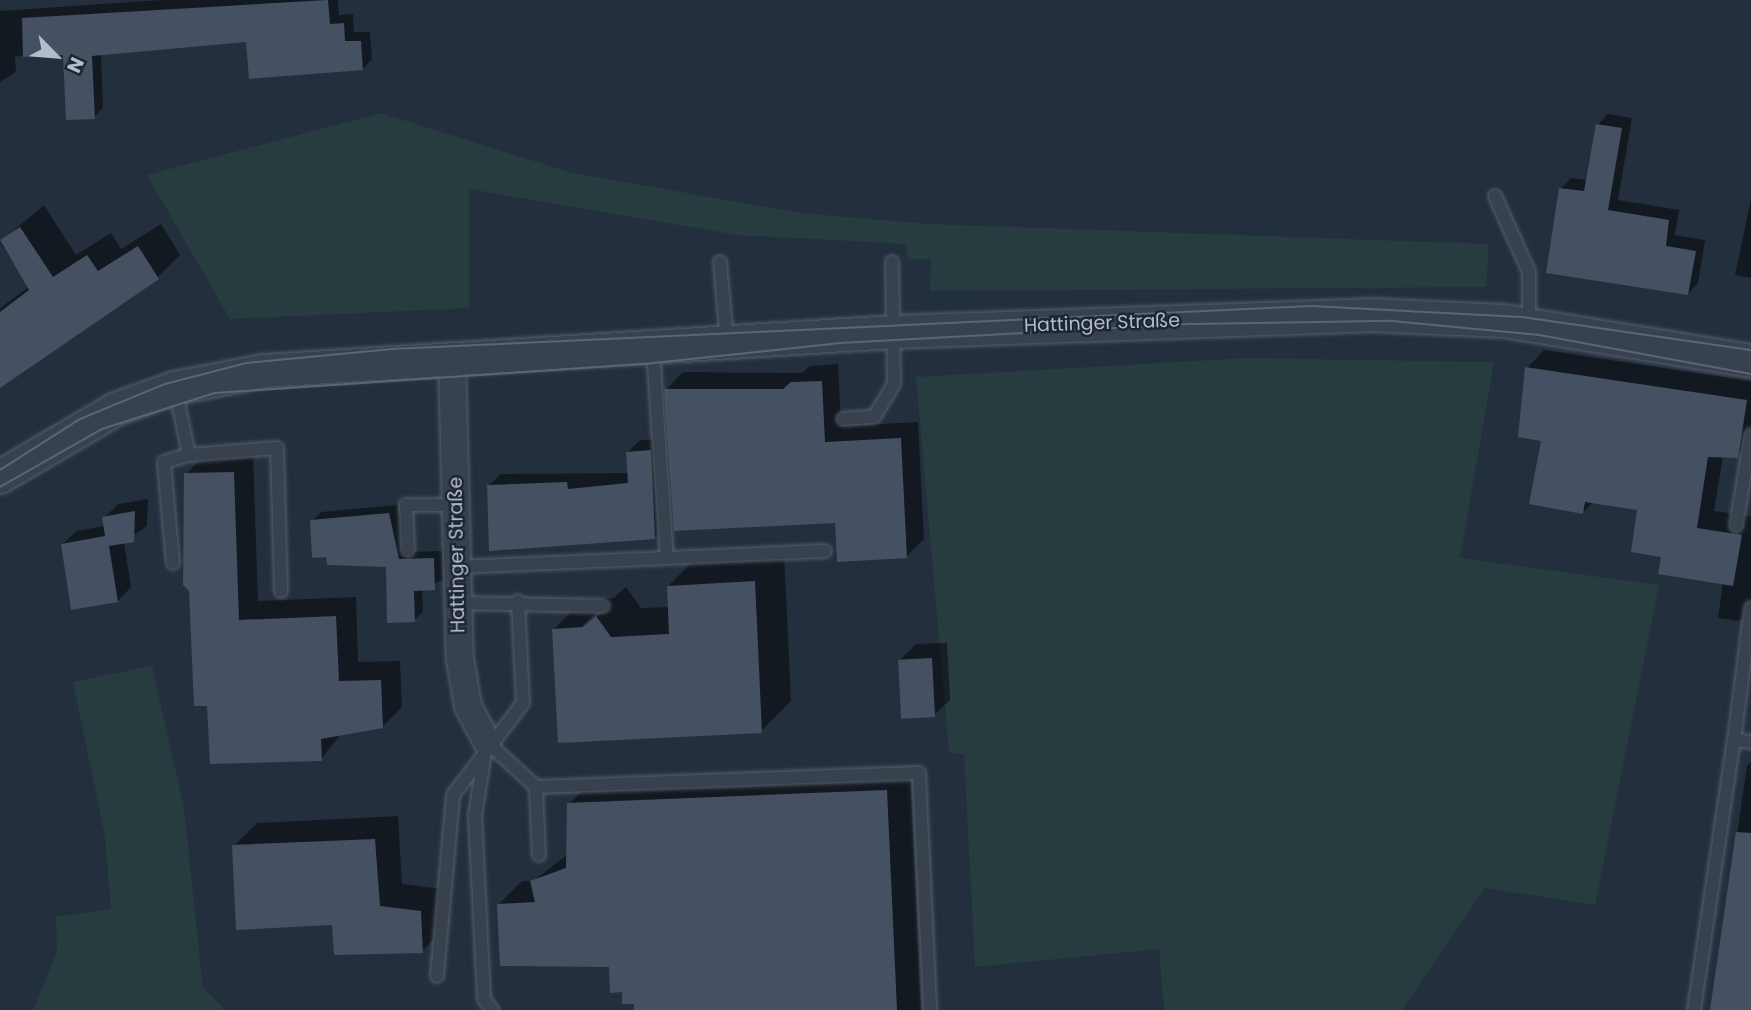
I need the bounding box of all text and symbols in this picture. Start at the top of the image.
north arrow [21,21,91,91]
text: N [60,53,91,77]
street label: Hattinger Straße [1024,309,1180,337]
street label: Hattinger Straße [444,477,470,633]

